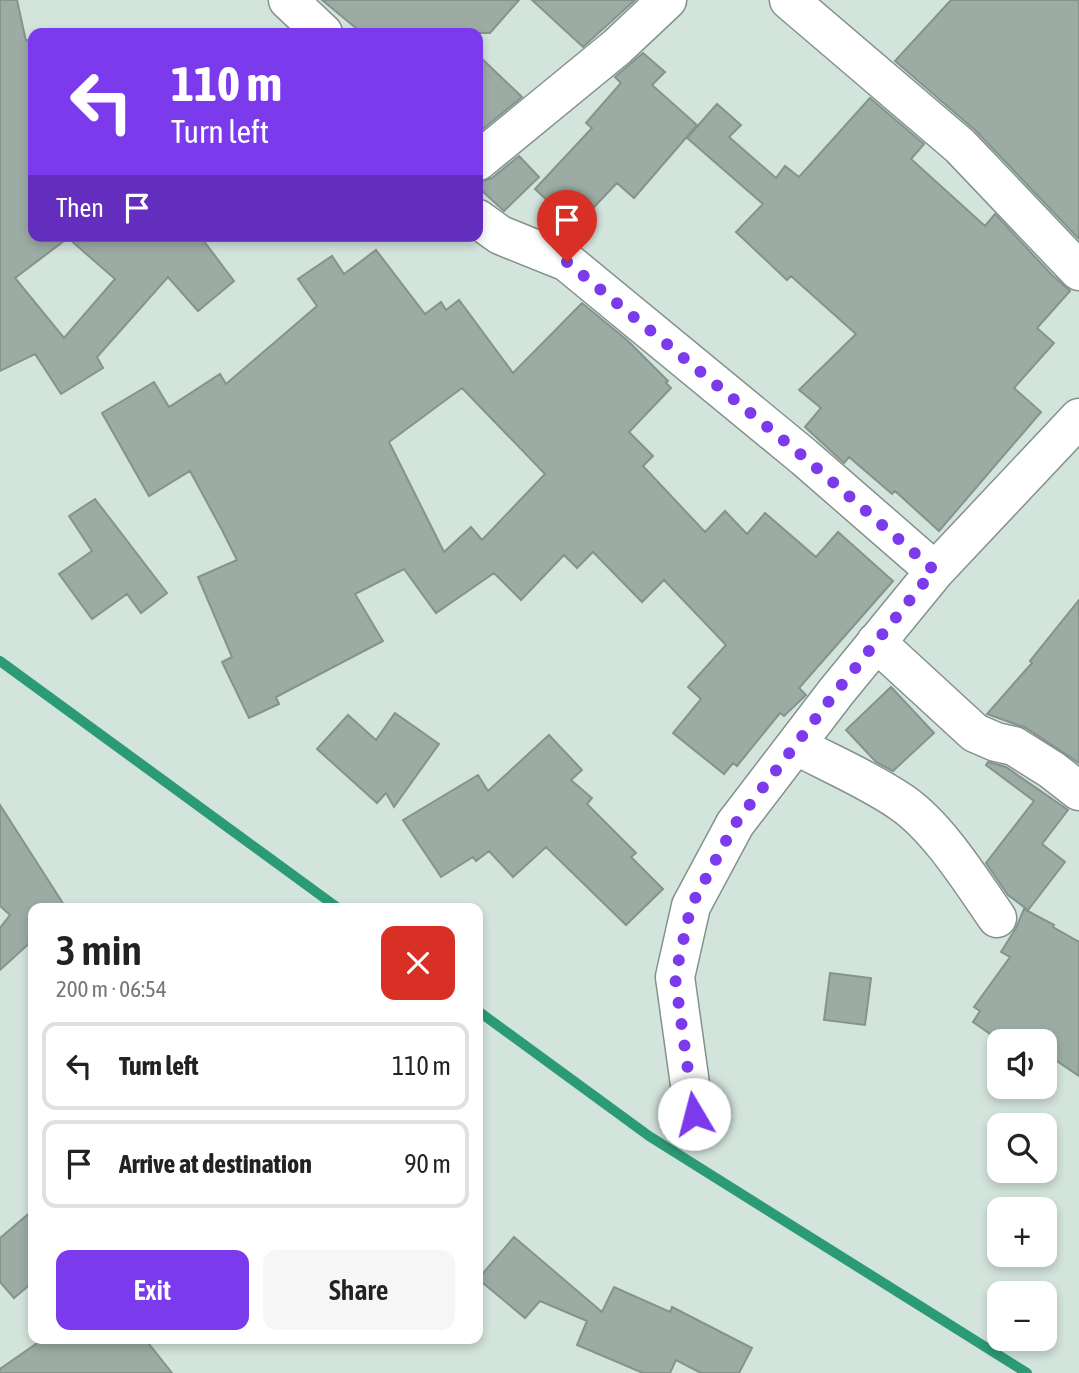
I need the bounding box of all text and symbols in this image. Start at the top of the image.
text: 110 m [171,55,282,111]
icon: left [56,56,147,147]
text: Turn left [171,113,269,150]
icon: arrive [118,189,156,227]
pin [537,190,597,262]
text: Then [56,193,104,223]
icon: arrive [548,201,586,239]
text: 3 min [56,926,142,974]
button: close [381,926,455,1000]
text: 200 m · 06:54 [56,976,167,1002]
map controls [987,1029,1057,1351]
button: sound [987,1029,1057,1099]
icon: left [60,1047,98,1085]
text: Turn left [119,1051,199,1081]
text: 110 m [392,1051,451,1081]
position arrow [657,1077,731,1151]
button: search [987,1113,1057,1183]
icon: arrive [60,1145,98,1183]
text: Arrive at destination [119,1149,312,1179]
text: 90 m [404,1149,451,1179]
button: + [987,1197,1057,1267]
button: Exit [56,1250,249,1330]
button: Share [263,1250,455,1330]
button: − [987,1281,1057,1351]

